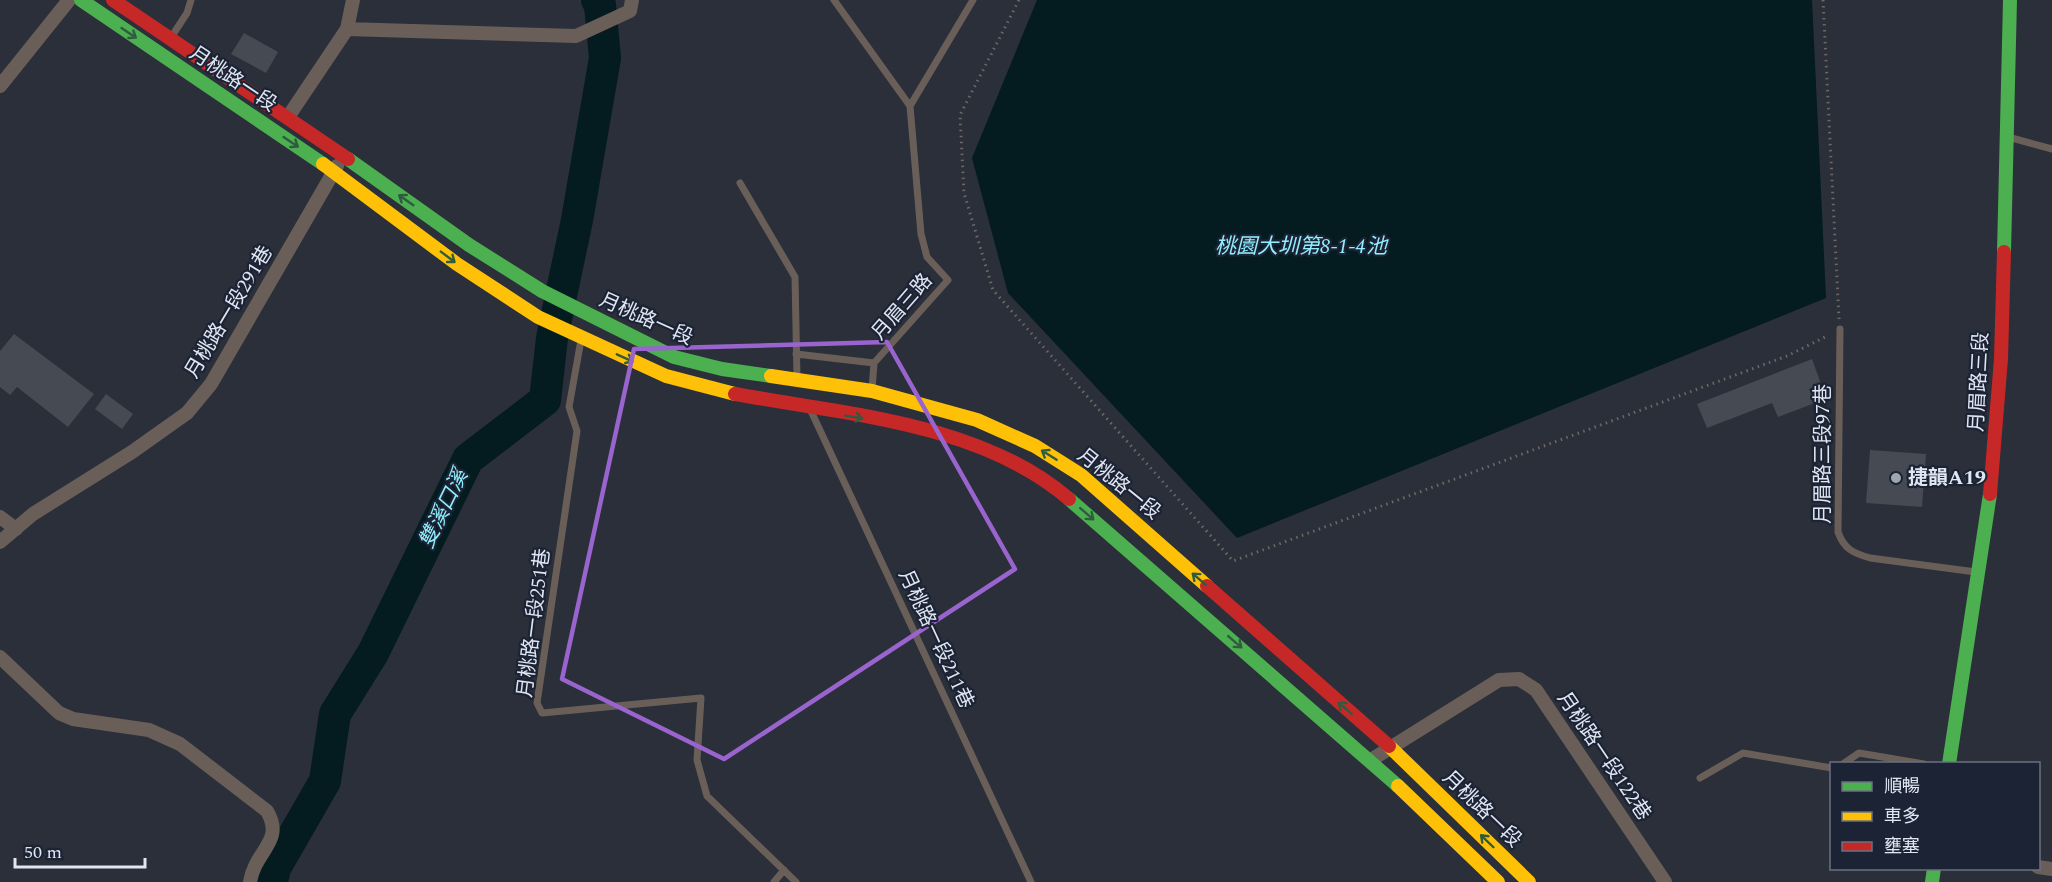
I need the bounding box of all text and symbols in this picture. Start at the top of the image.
one-way arrow [121,27,137,39]
street label: 月桃路一段 [183,39,283,119]
one-way arrow [282,136,298,148]
one-way arrow [398,194,414,207]
water label: 桃園大圳第8-1-4池 [1215,231,1389,263]
street label: 月桃路一段291巷 [178,240,280,384]
one-way arrow [440,251,456,264]
street label: 月眉三路 [864,267,940,347]
street label: 月桃路一段 [594,285,698,353]
street label: 月眉路三段 [1961,331,1997,433]
one-way arrow [616,353,634,364]
street label: 月眉路三段97巷 [1808,384,1838,524]
one-way arrow [844,411,863,422]
street label: 月桃路一段 [1071,441,1167,527]
one-way arrow [1041,448,1058,460]
water label: 雙溪口溪 [411,462,478,554]
place label: 捷韻A19 [1908,463,1986,493]
marker: 捷韻A19 [1889,471,1903,485]
one-way arrow [1080,507,1095,521]
street label: 月桃路一段251巷 [510,547,558,699]
street label: 月桃路一段211巷 [891,565,981,713]
one-way arrow [1192,572,1207,586]
one-way arrow [1227,635,1242,649]
street label: 月桃路一段122巷 [1550,685,1658,827]
one-way arrow [1338,701,1353,715]
legend [1830,762,2040,870]
street label: 月桃路一段 [1436,763,1528,855]
text: 順暢 [1884,773,1920,800]
text: 車多 [1884,803,1920,830]
scale bar [15,831,146,869]
text: 壅塞 [1884,833,1920,860]
one-way arrow [1480,834,1495,849]
text: 50 m [24,839,62,866]

